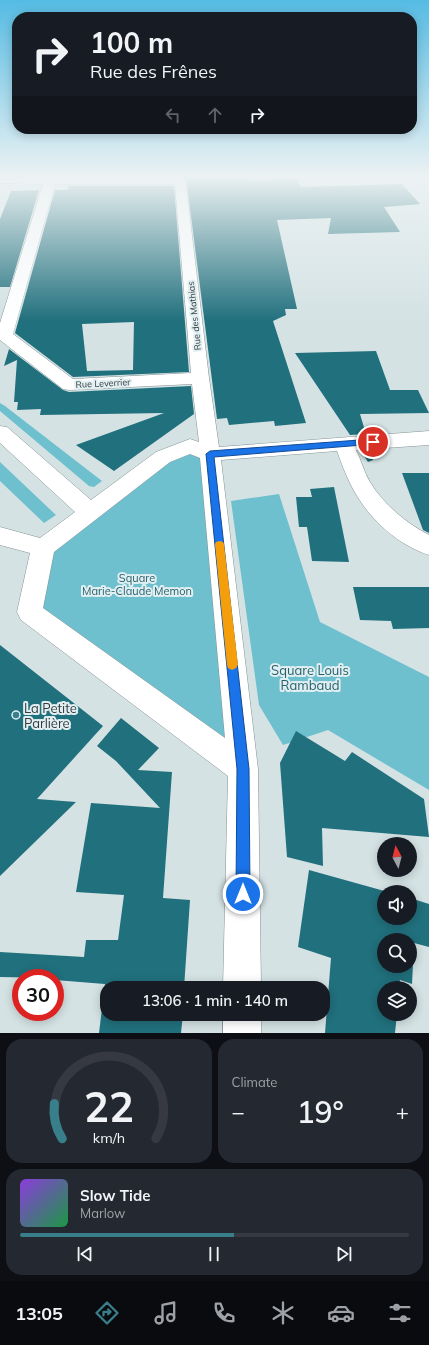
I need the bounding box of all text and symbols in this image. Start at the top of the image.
text: 100 m [90,25,173,60]
icon: right [24,28,76,80]
text: Rue des Frênes [90,60,217,83]
icon: left [162,104,184,126]
icon: ahead [204,104,226,126]
icon: right [246,104,268,126]
street label: Rue des Mathias [185,281,203,351]
street label: Rue Leverrier [75,376,131,390]
pin [356,425,390,459]
icon: arrive [362,431,384,453]
park label: Square Marie-Claude Memon [82,571,192,598]
park label: Square Louis Rambaud [271,662,349,693]
place label: La Petite Parlière [24,700,77,731]
marker: La Petite Parlière [11,710,21,720]
north arrow [377,837,417,877]
map controls [377,837,417,1021]
position arrow [222,873,264,915]
button: sound [377,885,417,925]
button: search [377,933,417,973]
speed limit sign: 30 [12,969,64,1021]
button: layers [377,981,417,1021]
text: 13:06 · 1 min · 140 m [142,991,288,1010]
text: Climate [232,1074,277,1090]
text: 22 [84,1080,134,1132]
text: 19° [297,1093,344,1131]
text: − [232,1098,245,1126]
text: + [396,1098,409,1126]
text: km/h [93,1129,125,1147]
text: Slow Tide [80,1186,150,1205]
text: Marlow [80,1205,125,1221]
icon: previous [74,1243,96,1265]
icon: pause [203,1243,225,1265]
icon: next [333,1243,355,1265]
icon: directions [93,1299,121,1327]
icon: music [152,1299,180,1327]
icon: phone [210,1299,238,1327]
icon: climate [269,1299,297,1327]
icon: car [327,1299,355,1327]
icon: filters [386,1299,414,1327]
text: 13:05 [15,1302,63,1325]

